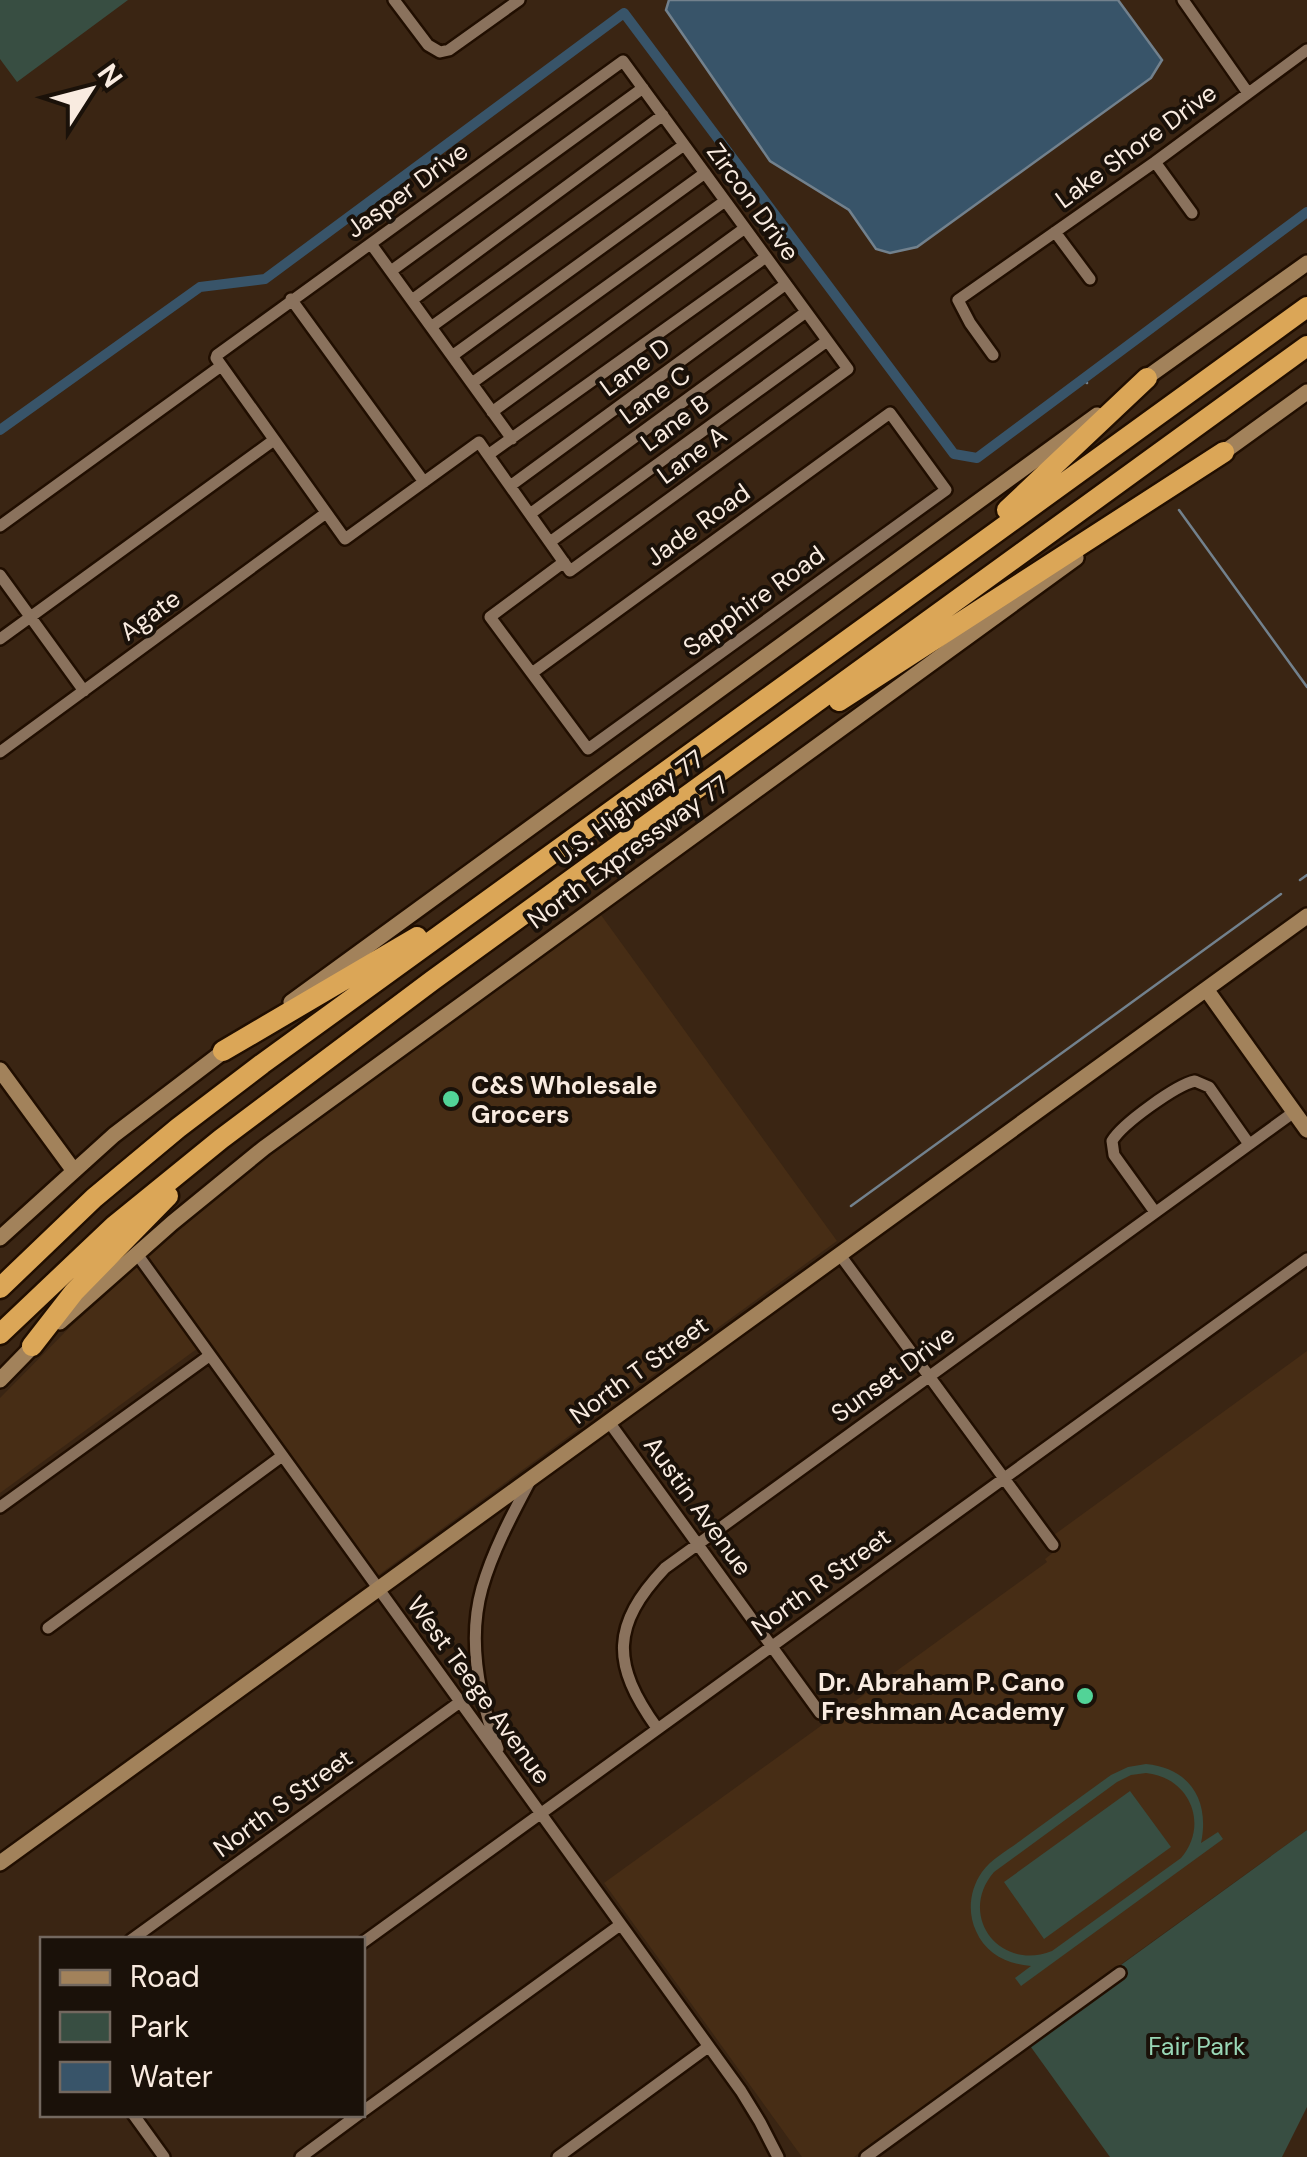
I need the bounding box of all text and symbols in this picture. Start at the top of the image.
north arrow [40,40,140,140]
text: N [89,56,131,95]
street label: Lake Shore Drive [1049,76,1223,216]
street label: Jasper Drive [339,134,475,246]
street label: Zircon Drive [699,137,807,267]
street label: Lane D [593,330,677,404]
street label: Lane C [613,358,697,432]
street label: Lane B [634,387,716,459]
street label: Lane A [651,419,733,491]
street label: Jade Road [639,476,757,574]
street label: Sapphire Road [677,538,831,664]
street label: Agate [113,582,187,648]
street label: U.S. Highway 77 [548,743,710,873]
street label: North Expressway 77 [521,768,735,936]
place label: C&S Wholesale Grocers [471,1069,658,1131]
marker: C&S Wholesale Grocers [440,1088,462,1110]
street label: North T Street [563,1309,715,1431]
street label: Sunset Drive [825,1318,961,1430]
street label: Austin Avenue [636,1430,760,1582]
street label: North R Street [745,1520,897,1644]
street label: West Teege Avenue [400,1589,558,1791]
place label: Dr. Abraham P. Cano Freshman Academy [818,1666,1065,1728]
marker: Dr. Abraham P. Cano Freshman Academy [1074,1685,1096,1707]
street label: North S Street [207,1741,359,1865]
legend [40,1937,365,2117]
text: Road [130,1957,200,1996]
text: Park [130,2007,189,2046]
park label: Fair Park [1148,2030,1246,2063]
text: Water [130,2057,213,2096]

